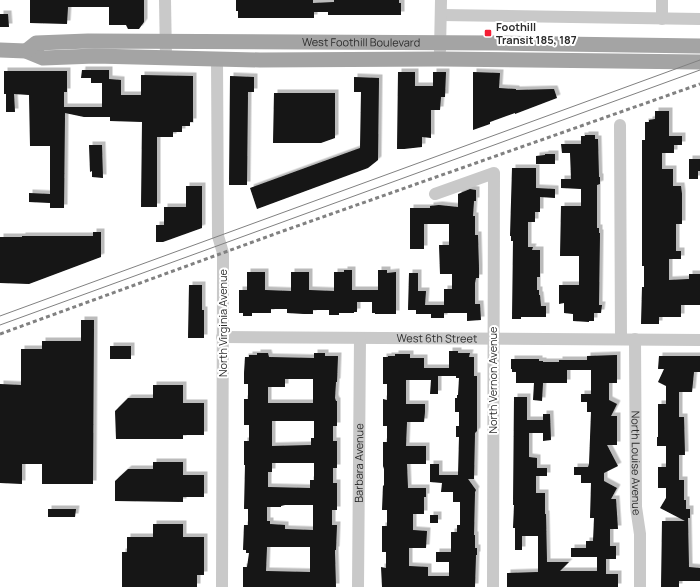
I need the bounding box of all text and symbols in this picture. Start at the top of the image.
place label: Foothill Transit 185, 187 [496,19,577,47]
marker: Foothill Transit 185, 187 [483,28,493,38]
street label: West Foothill Boulevard [302,34,420,50]
street label: North Virginia Avenue [215,268,230,377]
street label: North Vernon Avenue [485,326,500,433]
street label: West 6th Street [397,330,477,346]
street label: North Louise Avenue [628,411,645,517]
street label: Barbara Avenue [351,423,366,503]

